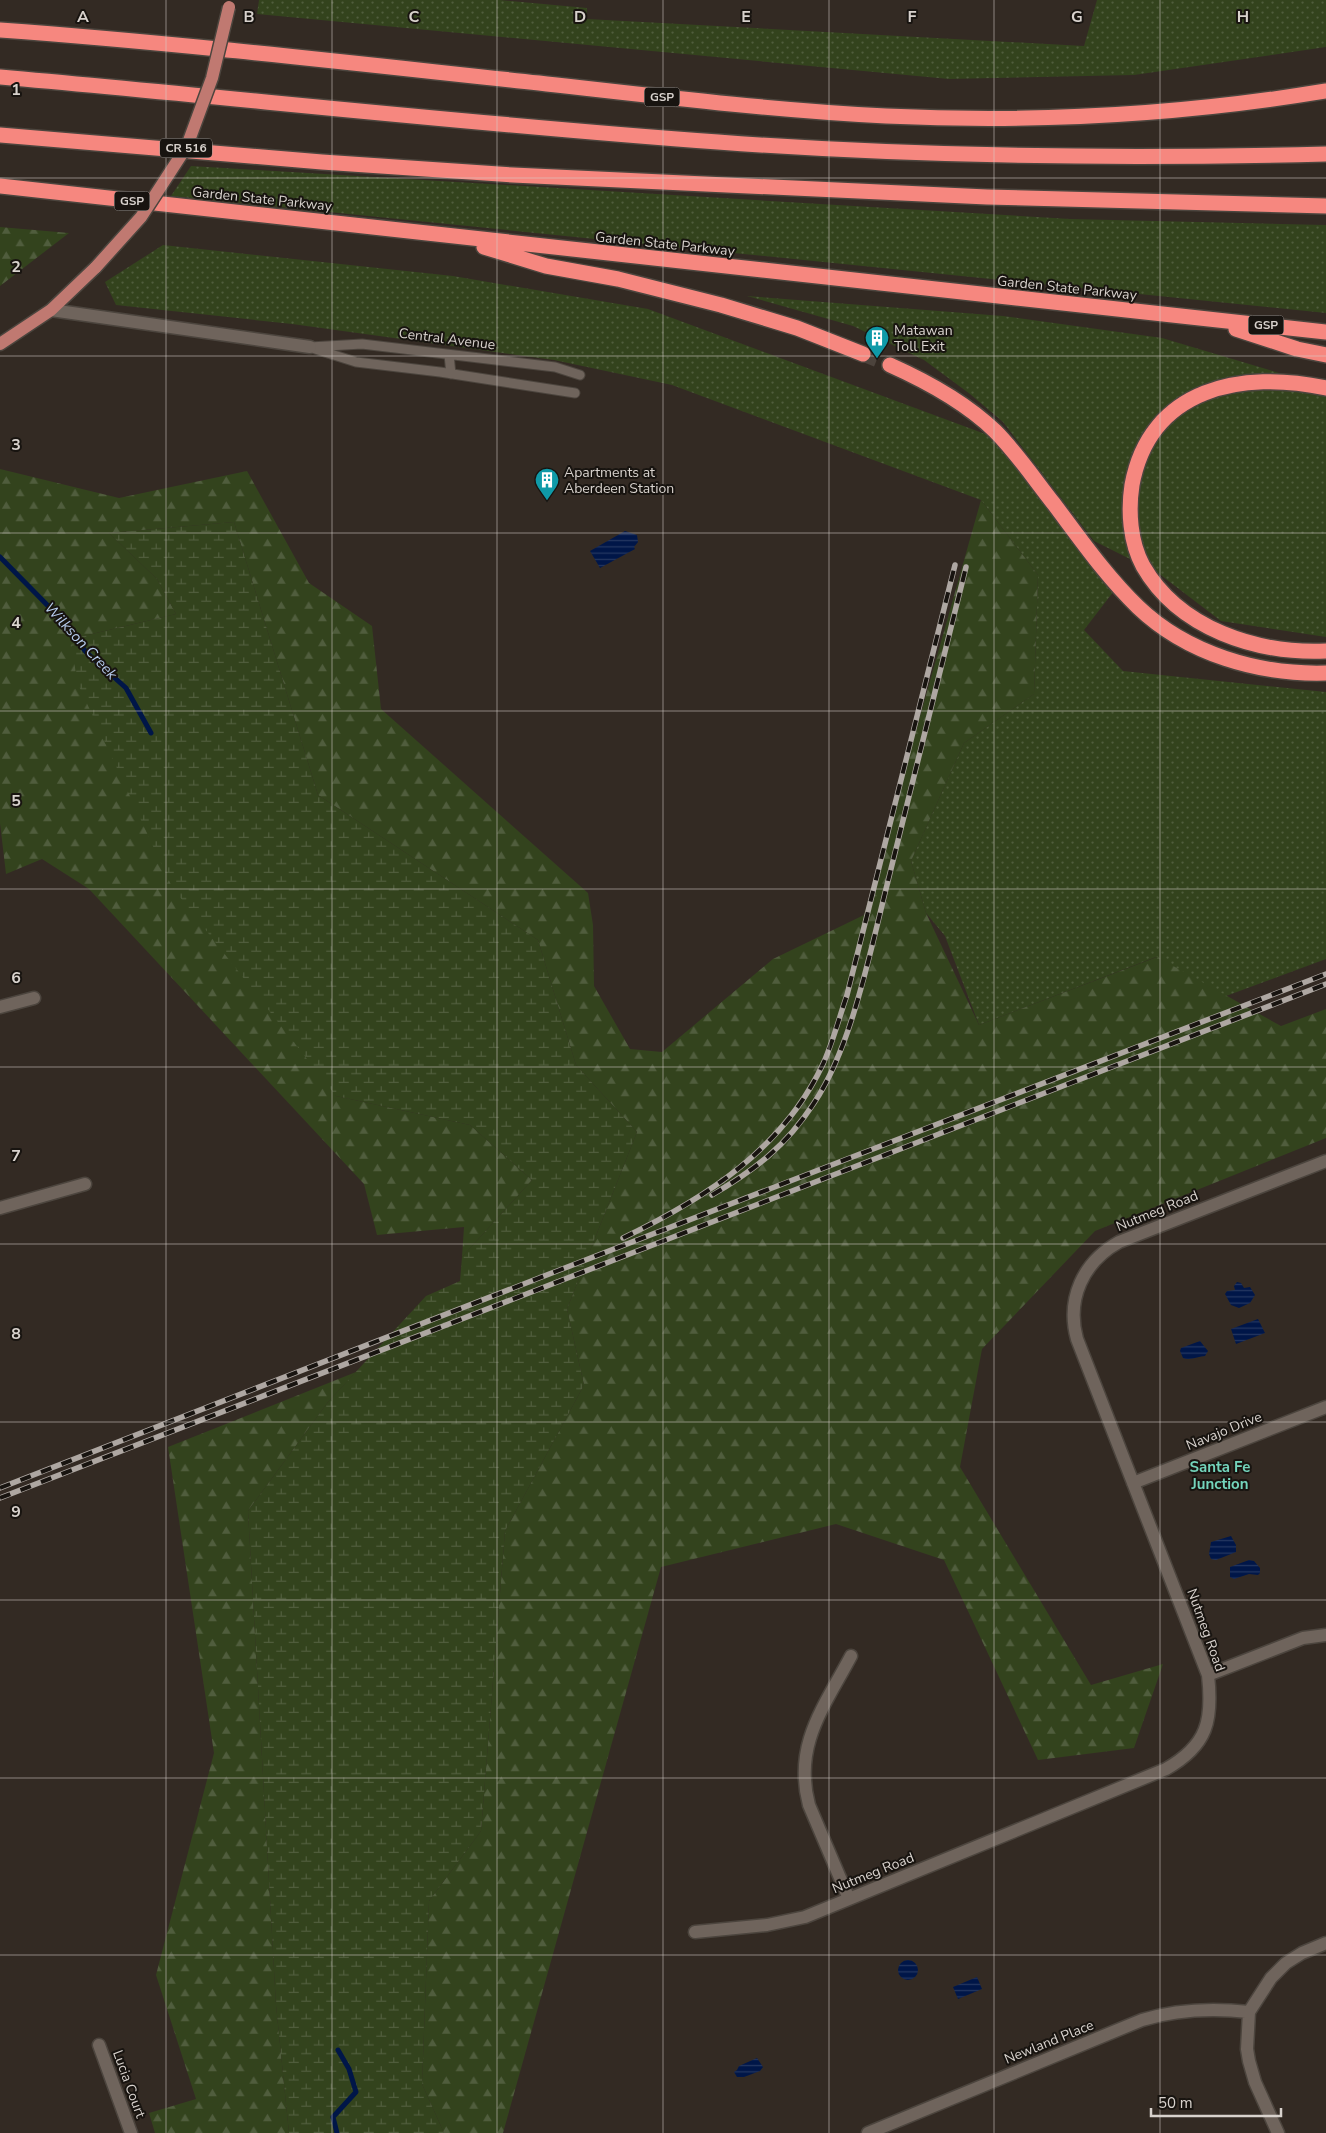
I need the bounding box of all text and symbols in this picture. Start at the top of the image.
text: A [77,6,89,28]
text: B [243,6,255,28]
text: C [409,6,420,28]
text: D [574,6,586,28]
text: E [741,6,751,28]
text: F [908,6,917,28]
text: G [1071,6,1083,28]
text: H [1237,6,1249,28]
text: 1 [11,79,21,101]
road number: GSP [644,88,680,106]
road number: CR 516 [160,138,212,158]
street label: Garden State Parkway [191,182,334,216]
road number: GSP [114,192,150,210]
street label: Garden State Parkway [594,227,737,261]
text: 2 [11,256,21,278]
street label: Garden State Parkway [996,271,1139,305]
road number: GSP [1248,316,1284,334]
place label: Matawan Toll Exit [894,321,953,356]
street label: Central Avenue [398,324,496,354]
building icon: Matawan Toll Exit [864,325,890,359]
text: 3 [11,434,21,456]
place label: Apartments at Aberdeen Station [564,463,674,498]
building icon: Apartments at Aberdeen Station [534,467,560,501]
water label: Wilkson Creek [40,598,122,684]
text: 4 [11,612,21,634]
text: 5 [11,790,21,812]
text: 6 [11,967,21,989]
text: 7 [11,1145,21,1167]
street label: Nutmeg Road [1113,1186,1201,1236]
text: 8 [11,1323,21,1345]
street label: Navajo Drive [1183,1407,1265,1455]
district label: Santa Fe Junction [1190,1457,1250,1494]
text: 9 [11,1501,21,1523]
street label: Nutmeg Road [1182,1586,1230,1674]
street label: Nutmeg Road [829,1848,917,1898]
street label: Newland Place [1001,2015,1097,2069]
street label: Lucia Court [108,2047,150,2121]
scale bar [1151,2086,1281,2118]
text: 50 m [1158,2093,1193,2113]

